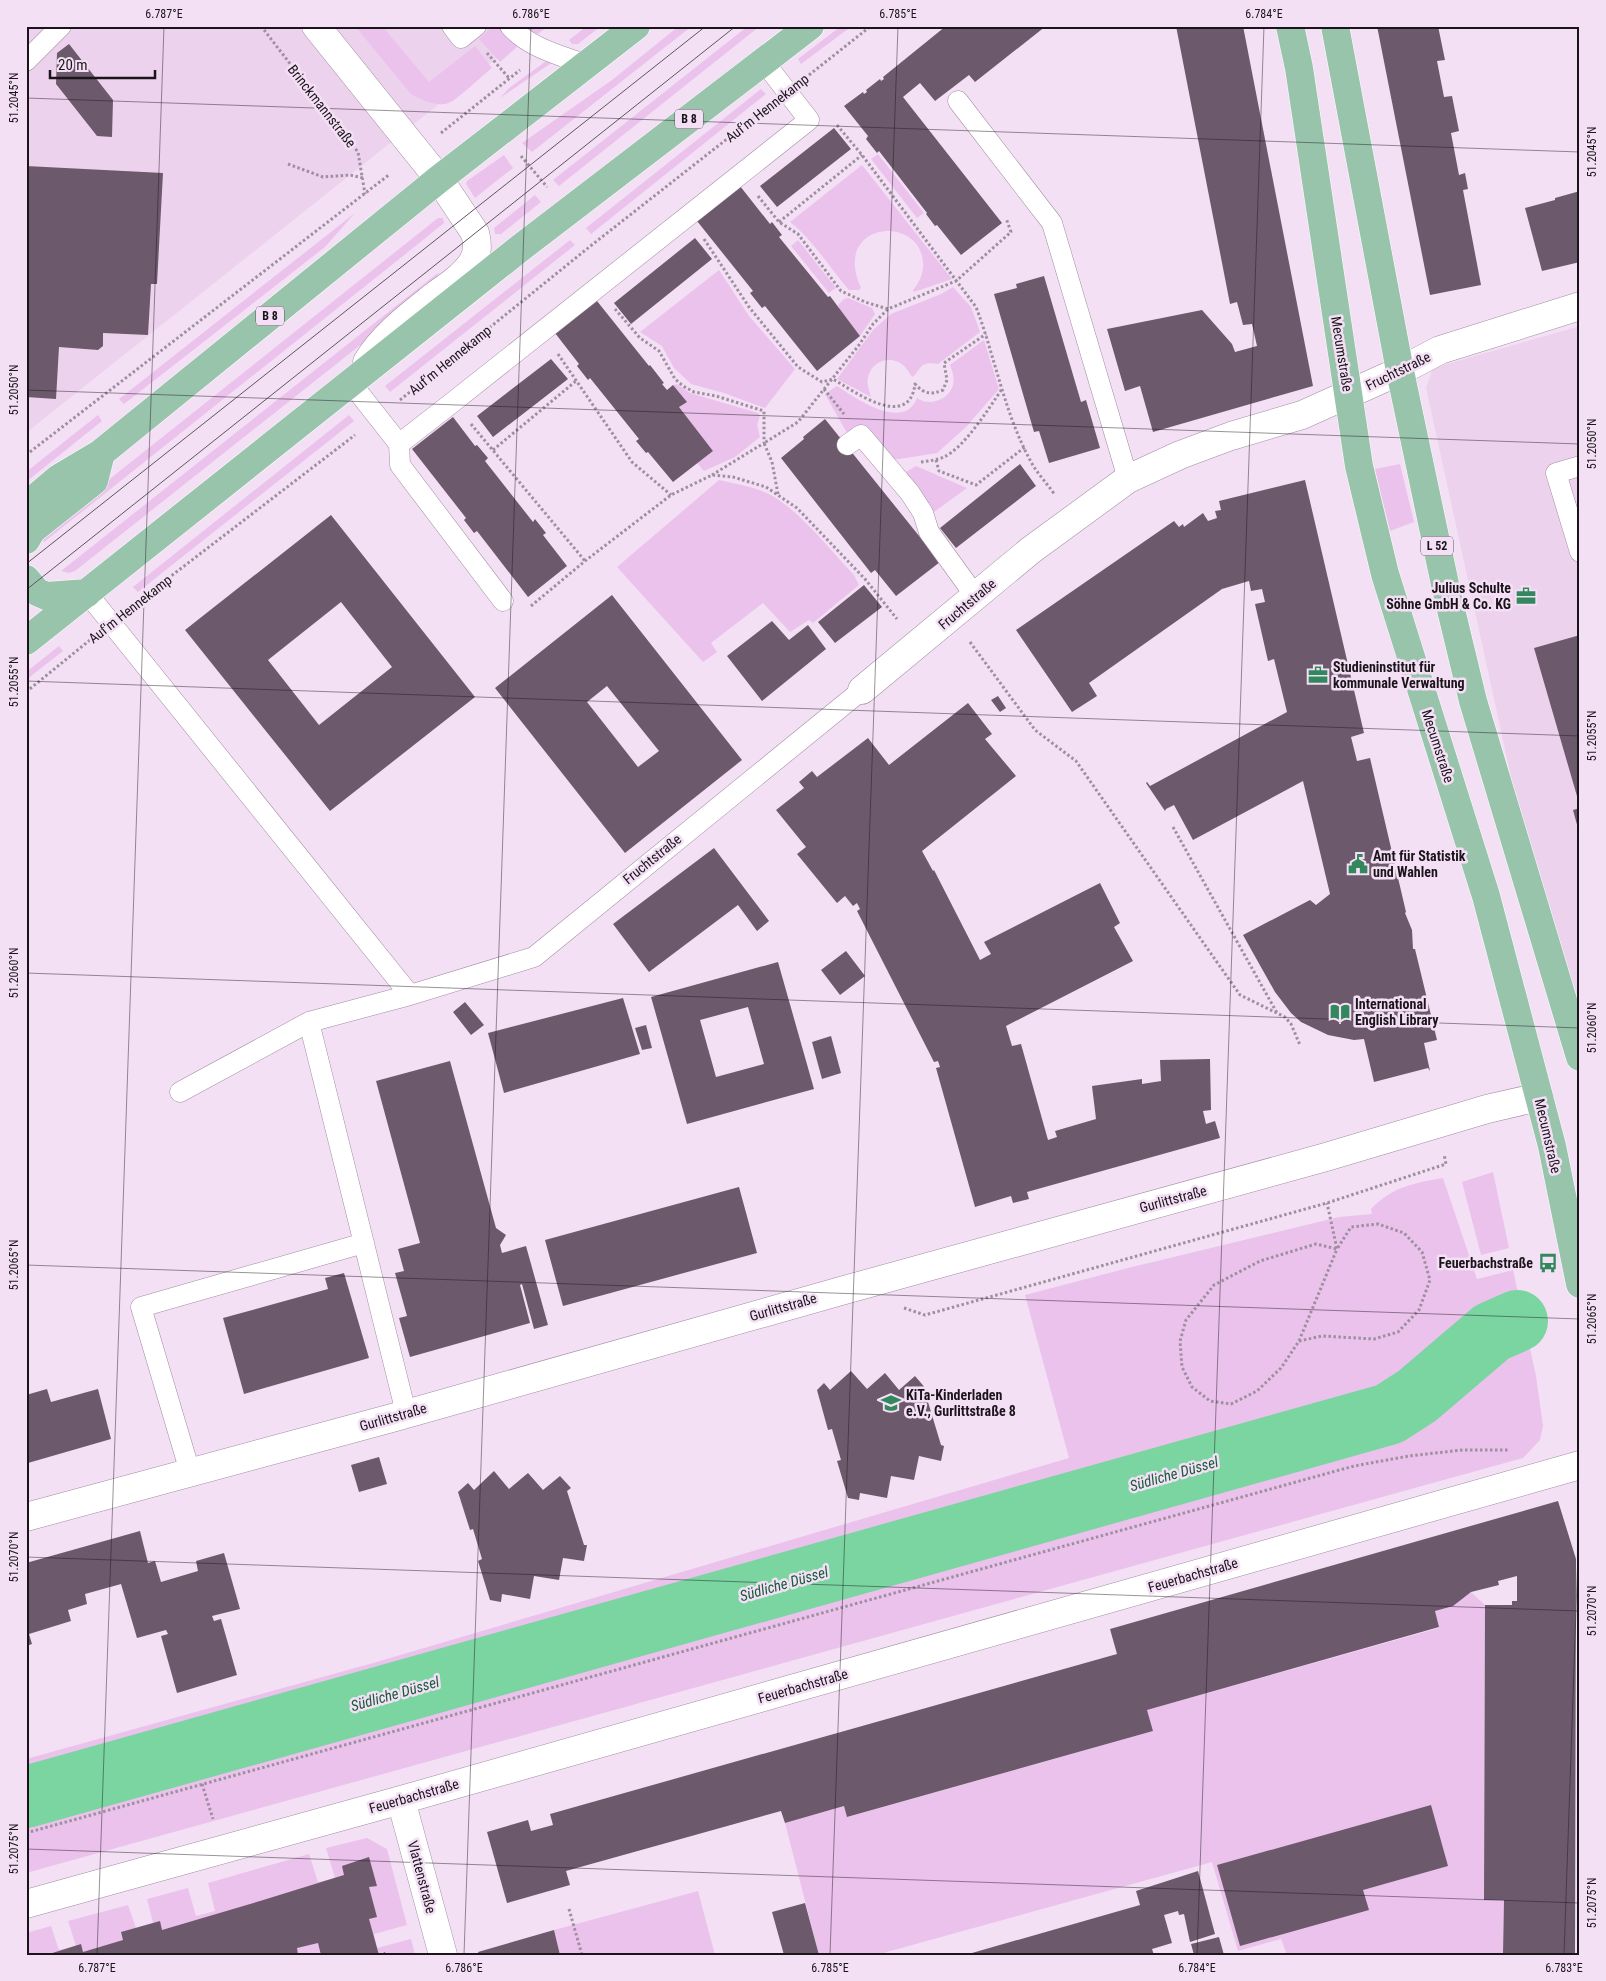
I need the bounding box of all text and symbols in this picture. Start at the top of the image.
text: 6.787°E [145,7,183,21]
text: 6.786°E [512,7,550,21]
text: 6.785°E [879,7,917,21]
text: 6.784°E [1245,7,1283,21]
scale bar [50,48,155,80]
text: 20 m [58,56,88,74]
street label: Brinckmannstraße [285,61,360,151]
street label: Auf'm Hennekamp [722,70,812,145]
text: 51.2045°N [7,73,21,123]
road number: B 8 [675,110,703,128]
text: 51.2045°N [1585,127,1599,177]
road number: B 8 [256,306,284,326]
street label: Mecumstraße [1328,315,1356,393]
street label: Auf'm Hennekamp [406,322,494,398]
street label: Fruchtstraße [1363,348,1433,394]
text: 51.2050°N [7,365,21,415]
text: 51.2050°N [1585,419,1599,469]
road number: L 52 [1421,536,1453,556]
street label: Auf'm Hennekamp [85,571,175,646]
street label: Fruchtstraße [935,575,999,633]
place label: Julius Schulte Söhne GmbH & Co. KG [1386,580,1511,612]
office icon: Julius Schulte Söhne GmbH & Co. KG [1515,585,1537,607]
text: 51.2055°N [7,657,21,707]
place label: Studieninstitut für kommunale Verwaltung [1333,659,1465,691]
office icon: Studieninstitut für kommunale Verwaltung [1307,664,1329,686]
street label: Mecumstraße [1419,707,1457,785]
text: 51.2055°N [1585,711,1599,761]
street label: Fruchtstraße [620,830,685,887]
place label: Amt für Statistik und Wahlen [1373,848,1466,880]
public building icon: Amt für Statistik und Wahlen [1347,853,1369,875]
text: 51.2060°N [7,948,21,998]
place label: International English Library [1355,996,1439,1028]
library icon: International English Library [1329,1001,1351,1023]
text: 51.2060°N [1585,1003,1599,1053]
street label: Mecumstraße [1532,1097,1564,1175]
street label: Gurlittstraße [1138,1182,1209,1216]
text: 51.2065°N [7,1240,21,1290]
bus stop icon: Feuerbachstraße [1537,1252,1559,1274]
place label: Feuerbachstraße [1439,1255,1533,1271]
street label: Gurlittstraße [748,1290,819,1324]
text: 51.2065°N [1585,1294,1599,1344]
place label: KiTa-Kinderladen e.V., Gurlittstraße 8 [906,1387,1016,1419]
school or university icon: KiTa-Kinderladen e.V., Gurlittstraße 8 [880,1392,902,1414]
street label: Gurlittstraße [358,1400,429,1434]
water label: Südliche Düssel [1128,1453,1221,1495]
text: 51.2070°N [7,1532,21,1582]
street label: Feuerbachstraße [1146,1554,1240,1595]
water label: Südliche Düssel [738,1563,831,1605]
text: 51.2070°N [1585,1586,1599,1636]
street label: Feuerbachstraße [756,1665,850,1706]
water label: Südliche Düssel [349,1673,442,1715]
street label: Feuerbachstraße [367,1775,461,1816]
text: 51.2075°N [7,1824,21,1874]
street label: Vlattenstraße [405,1839,439,1915]
text: 51.2075°N [1585,1878,1599,1928]
text: 6.787°E [78,1961,116,1975]
text: 6.786°E [445,1961,483,1975]
text: 6.785°E [811,1961,849,1975]
text: 6.784°E [1178,1961,1216,1975]
text: 6.783°E [1545,1961,1583,1975]

